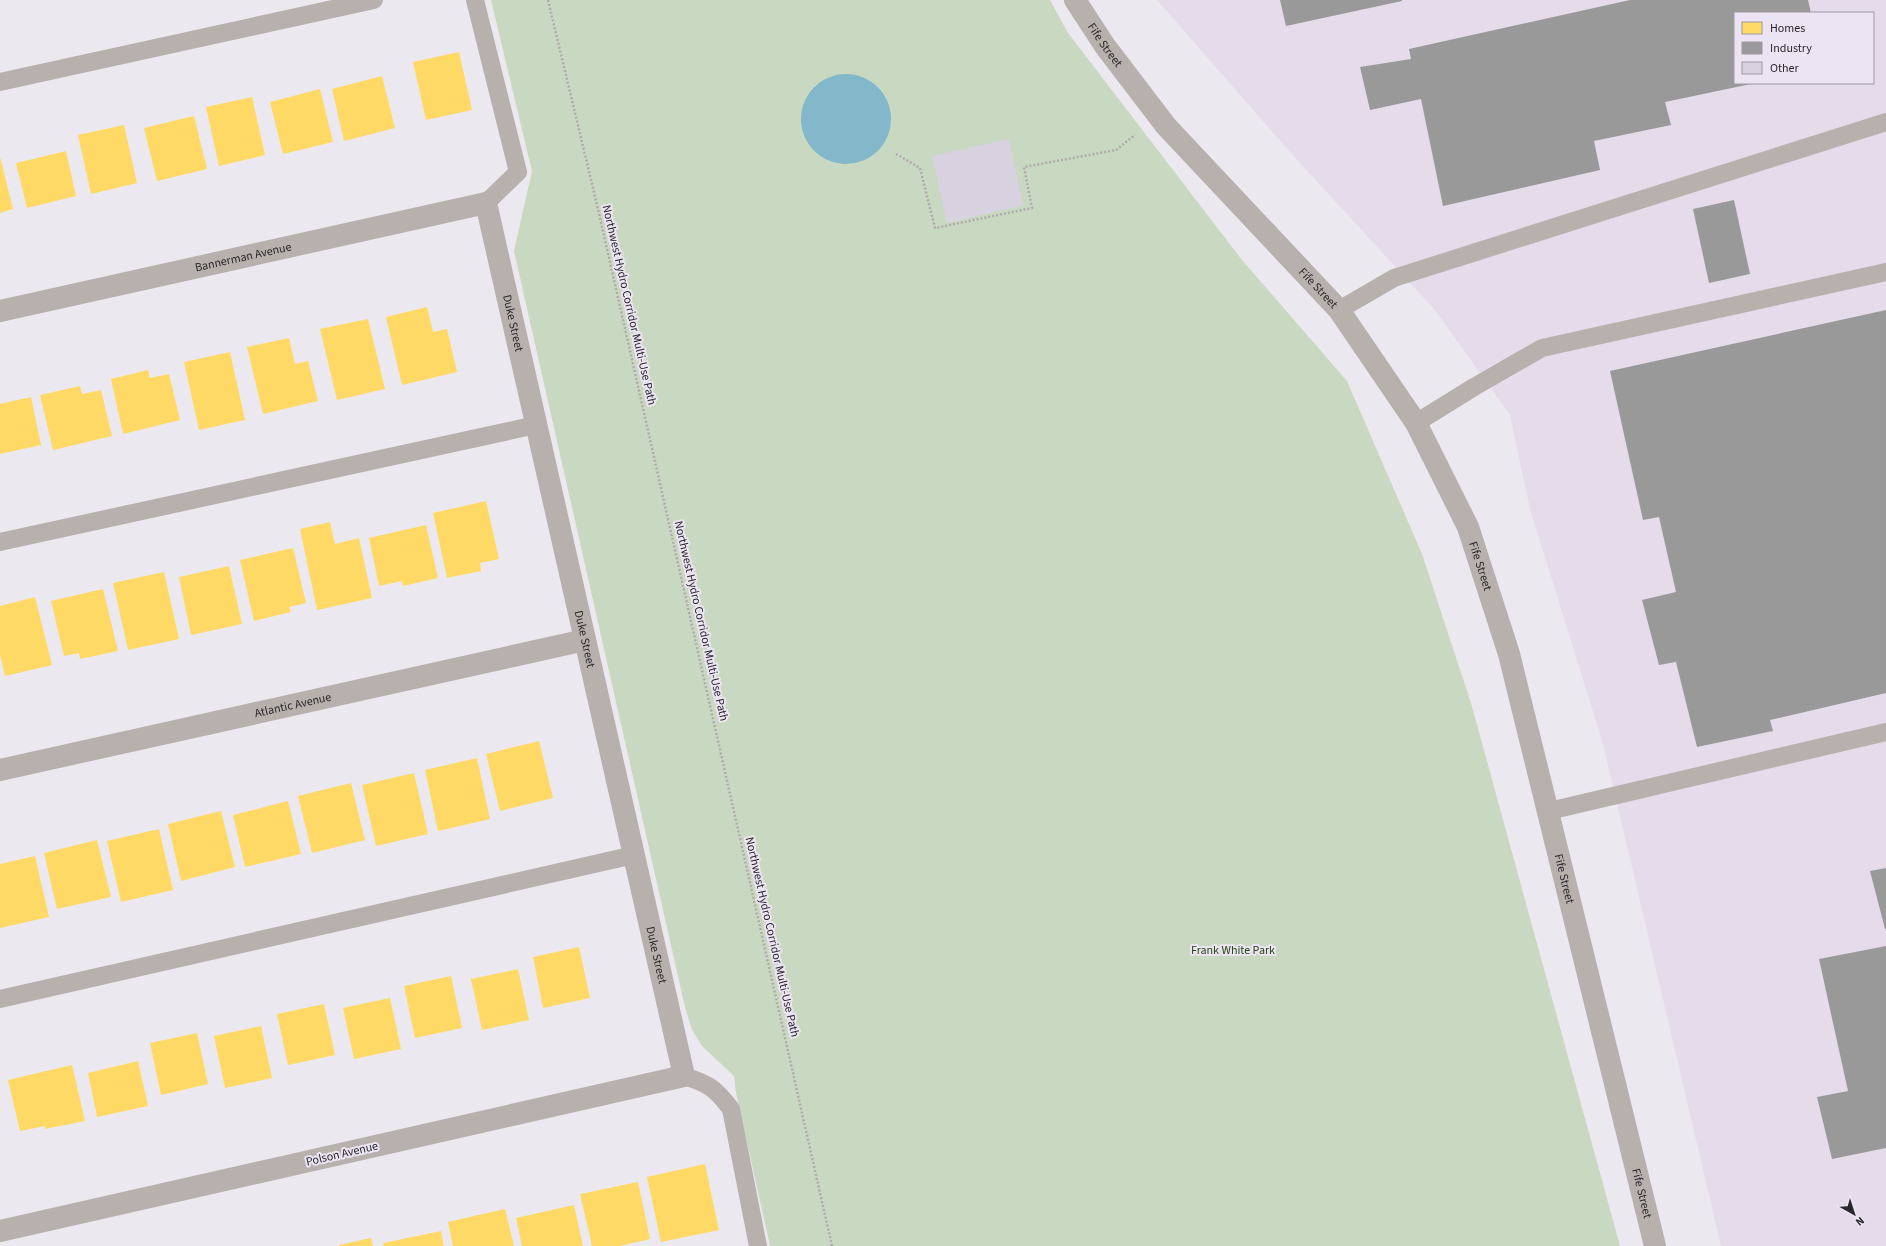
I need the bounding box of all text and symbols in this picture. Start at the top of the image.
legend [1734,12,1874,84]
street label: Fife Street [1084,19,1127,71]
text: Homes [1770,20,1805,37]
text: Industry [1770,40,1812,57]
text: Other [1770,60,1800,77]
street label: Northwest Hydro Corridor Multi-Use Path [598,203,660,407]
street label: Bannerman Avenue [193,238,293,276]
street label: Fife Street [1295,264,1342,312]
street label: Duke Street [499,293,528,353]
street label: Northwest Hydro Corridor Multi-Use Path [670,519,732,723]
street label: Fife Street [1465,539,1496,593]
street label: Duke Street [570,609,600,669]
street label: Atlantic Avenue [253,688,333,722]
street label: Northwest Hydro Corridor Multi-Use Path [741,835,803,1039]
street label: Fife Street [1550,852,1579,905]
street label: Duke Street [642,925,671,985]
park label: Frank White Park [1191,942,1275,959]
street label: Polson Avenue [304,1137,380,1171]
street label: Fife Street [1628,1167,1656,1220]
north arrow [1834,1194,1874,1234]
text: N [1852,1213,1868,1230]

